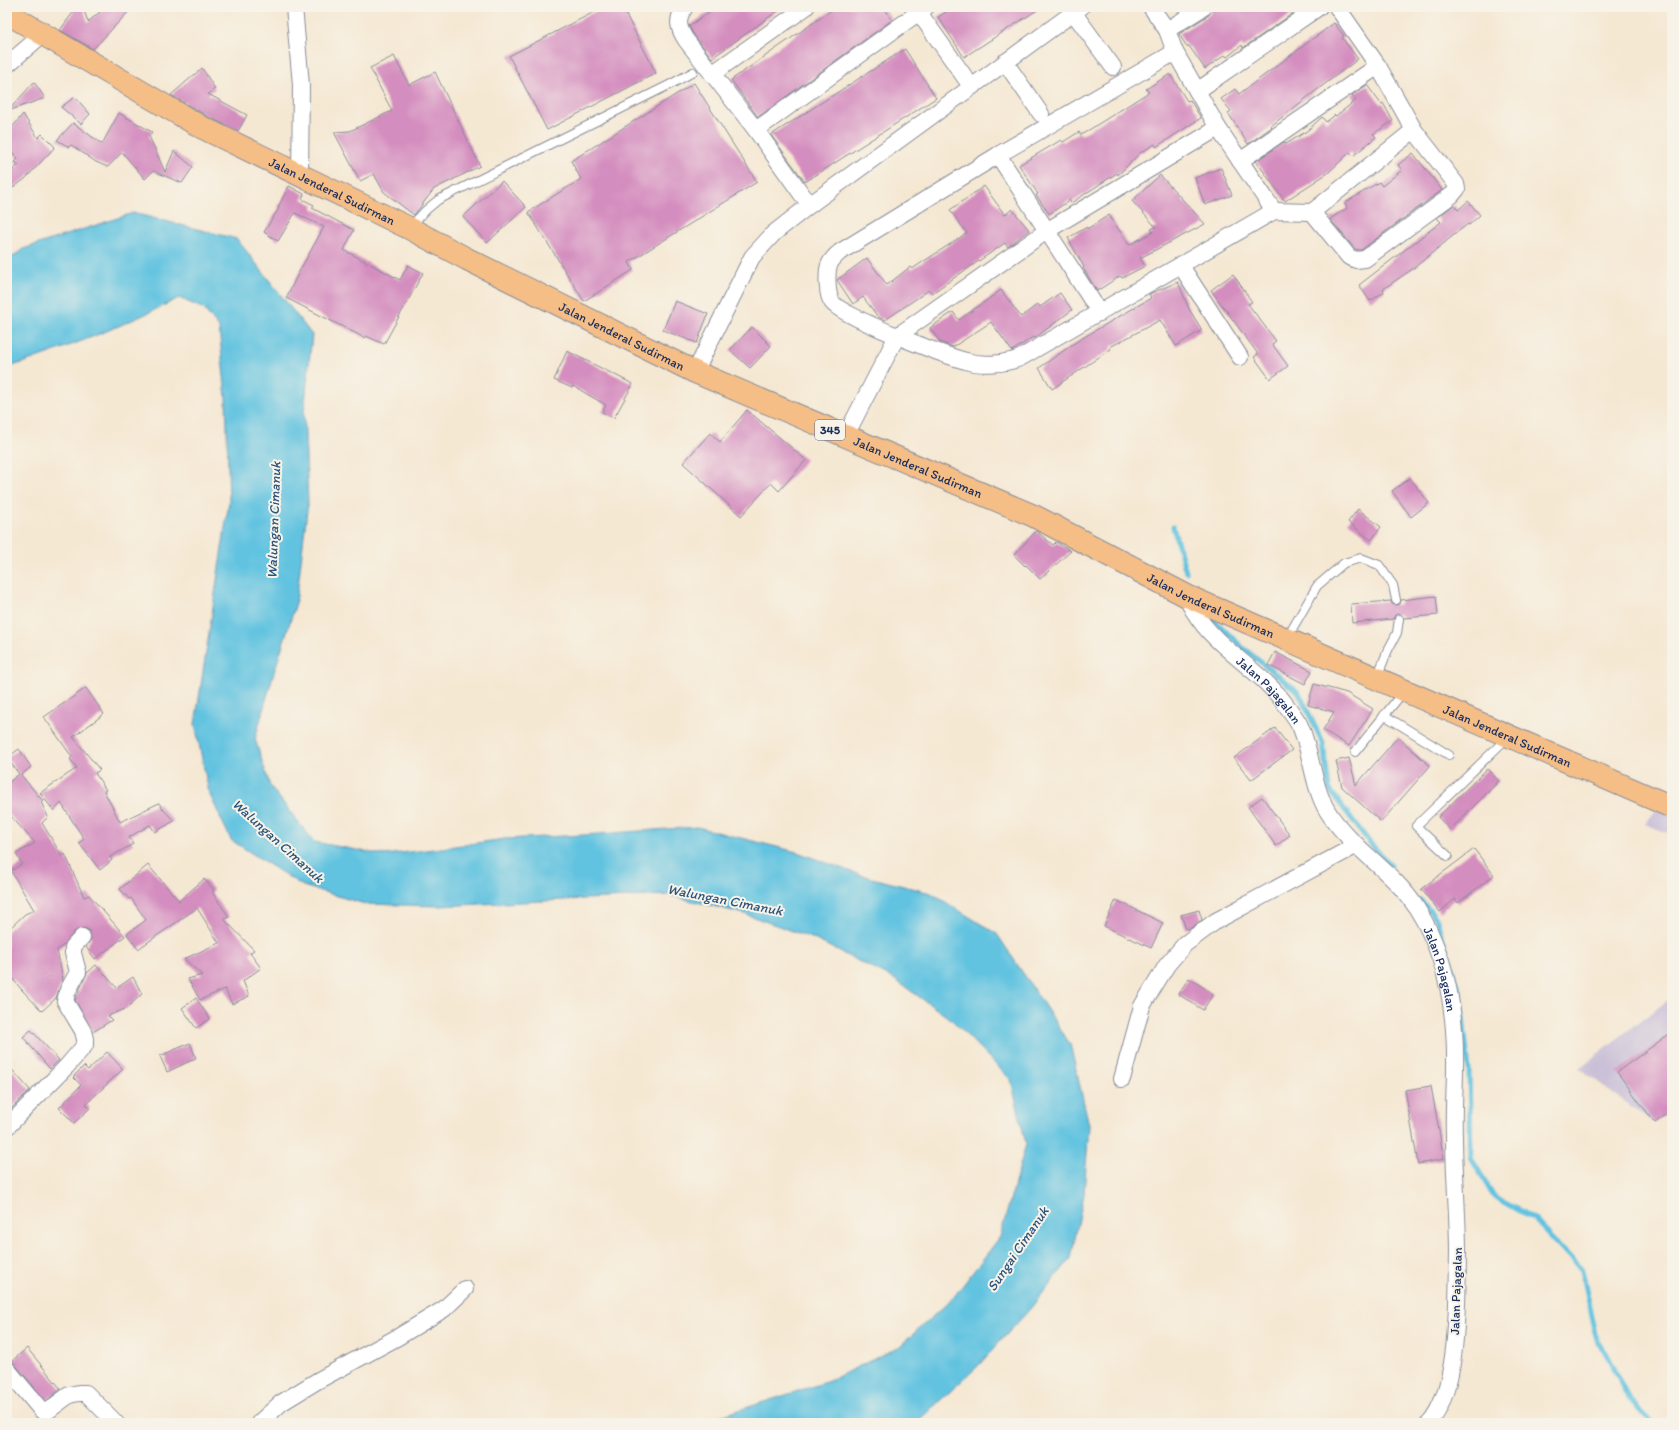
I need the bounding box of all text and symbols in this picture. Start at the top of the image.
street label: Jalan Jenderal Sudirman [267,154,398,228]
street label: Jalan Jenderal Sudirman [557,298,688,374]
road number: 345 [815,420,845,440]
street label: Jalan Jenderal Sudirman [852,433,985,501]
water label: Walungan Cimanuk [263,460,285,579]
street label: Jalan Jenderal Sudirman [1145,569,1277,641]
street label: Jalan Pajagalan [1234,653,1305,727]
street label: Jalan Jenderal Sudirman [1441,701,1575,770]
water label: Walungan Cimanuk [229,796,328,887]
water label: Walungan Cimanuk [666,880,785,920]
street label: Jalan Pajagalan [1421,924,1460,1013]
water label: Sungai Cimanuk [983,1203,1053,1295]
street label: Jalan Pajagalan [1447,1246,1465,1335]

